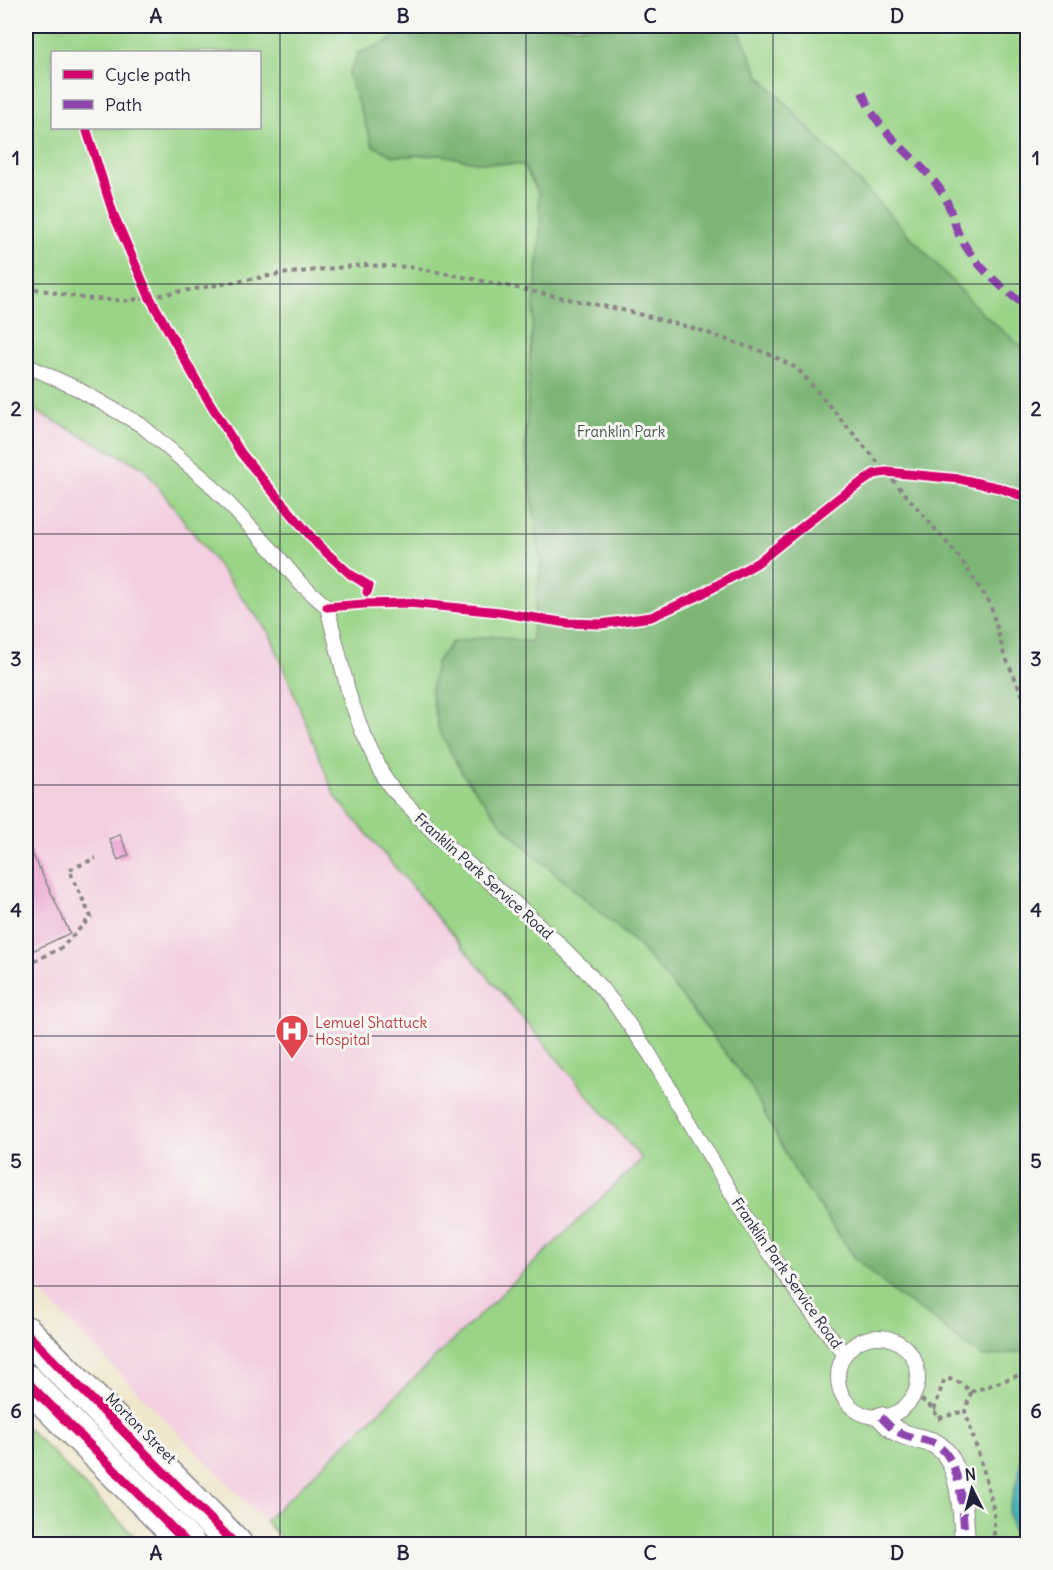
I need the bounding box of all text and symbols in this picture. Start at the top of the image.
text: A [150,3,163,28]
text: B [396,3,410,28]
text: C [643,3,657,28]
text: D [890,3,904,28]
legend [51,51,261,129]
text: Cycle path [105,63,191,86]
text: Path [105,93,142,116]
text: 1 [12,145,20,170]
text: 1 [1032,145,1040,170]
text: 2 [11,396,22,421]
text: 2 [1031,396,1042,421]
park label: Franklin Park [577,422,666,441]
text: 3 [10,646,22,671]
text: 3 [1030,646,1042,671]
street label: Franklin Park Service Road [411,809,557,943]
text: 4 [10,897,22,922]
text: 4 [1030,897,1042,922]
hospital icon: Lemuel Shattuck Hospital [274,1013,310,1060]
place label: Lemuel Shattuck Hospital [315,1013,428,1049]
text: 5 [10,1148,22,1173]
text: 5 [1030,1148,1042,1173]
street label: Franklin Park Service Road [728,1194,846,1352]
street label: Morton Street [102,1389,180,1467]
text: 6 [10,1398,22,1423]
text: 6 [1030,1398,1042,1423]
north arrow [942,1459,1002,1519]
text: N [964,1464,977,1485]
text: A [150,1540,163,1565]
text: B [396,1540,410,1565]
text: C [643,1540,657,1565]
text: D [890,1540,904,1565]

